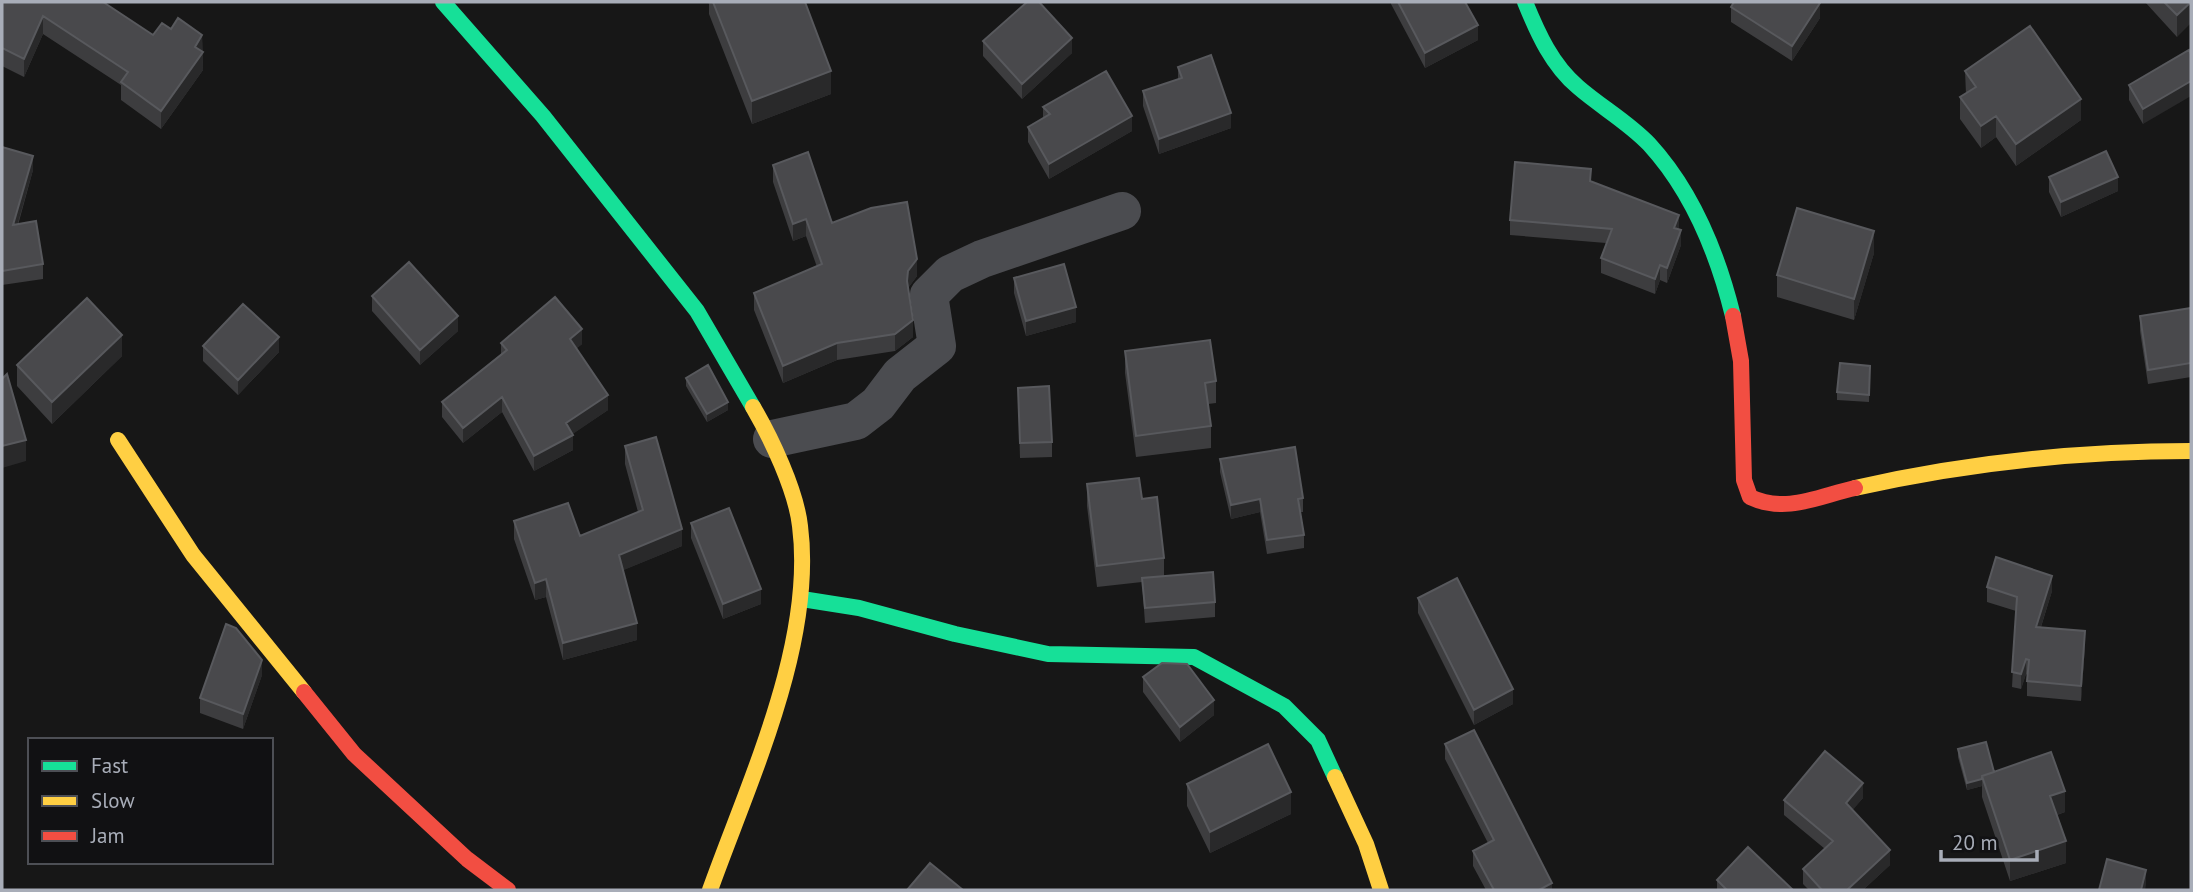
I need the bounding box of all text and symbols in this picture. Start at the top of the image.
legend [28,738,273,864]
text: Fast [91,752,128,779]
text: Slow [91,787,135,814]
scale bar [1941,818,2037,862]
text: Jam [90,822,125,849]
text: 20 m [1952,829,1998,856]

